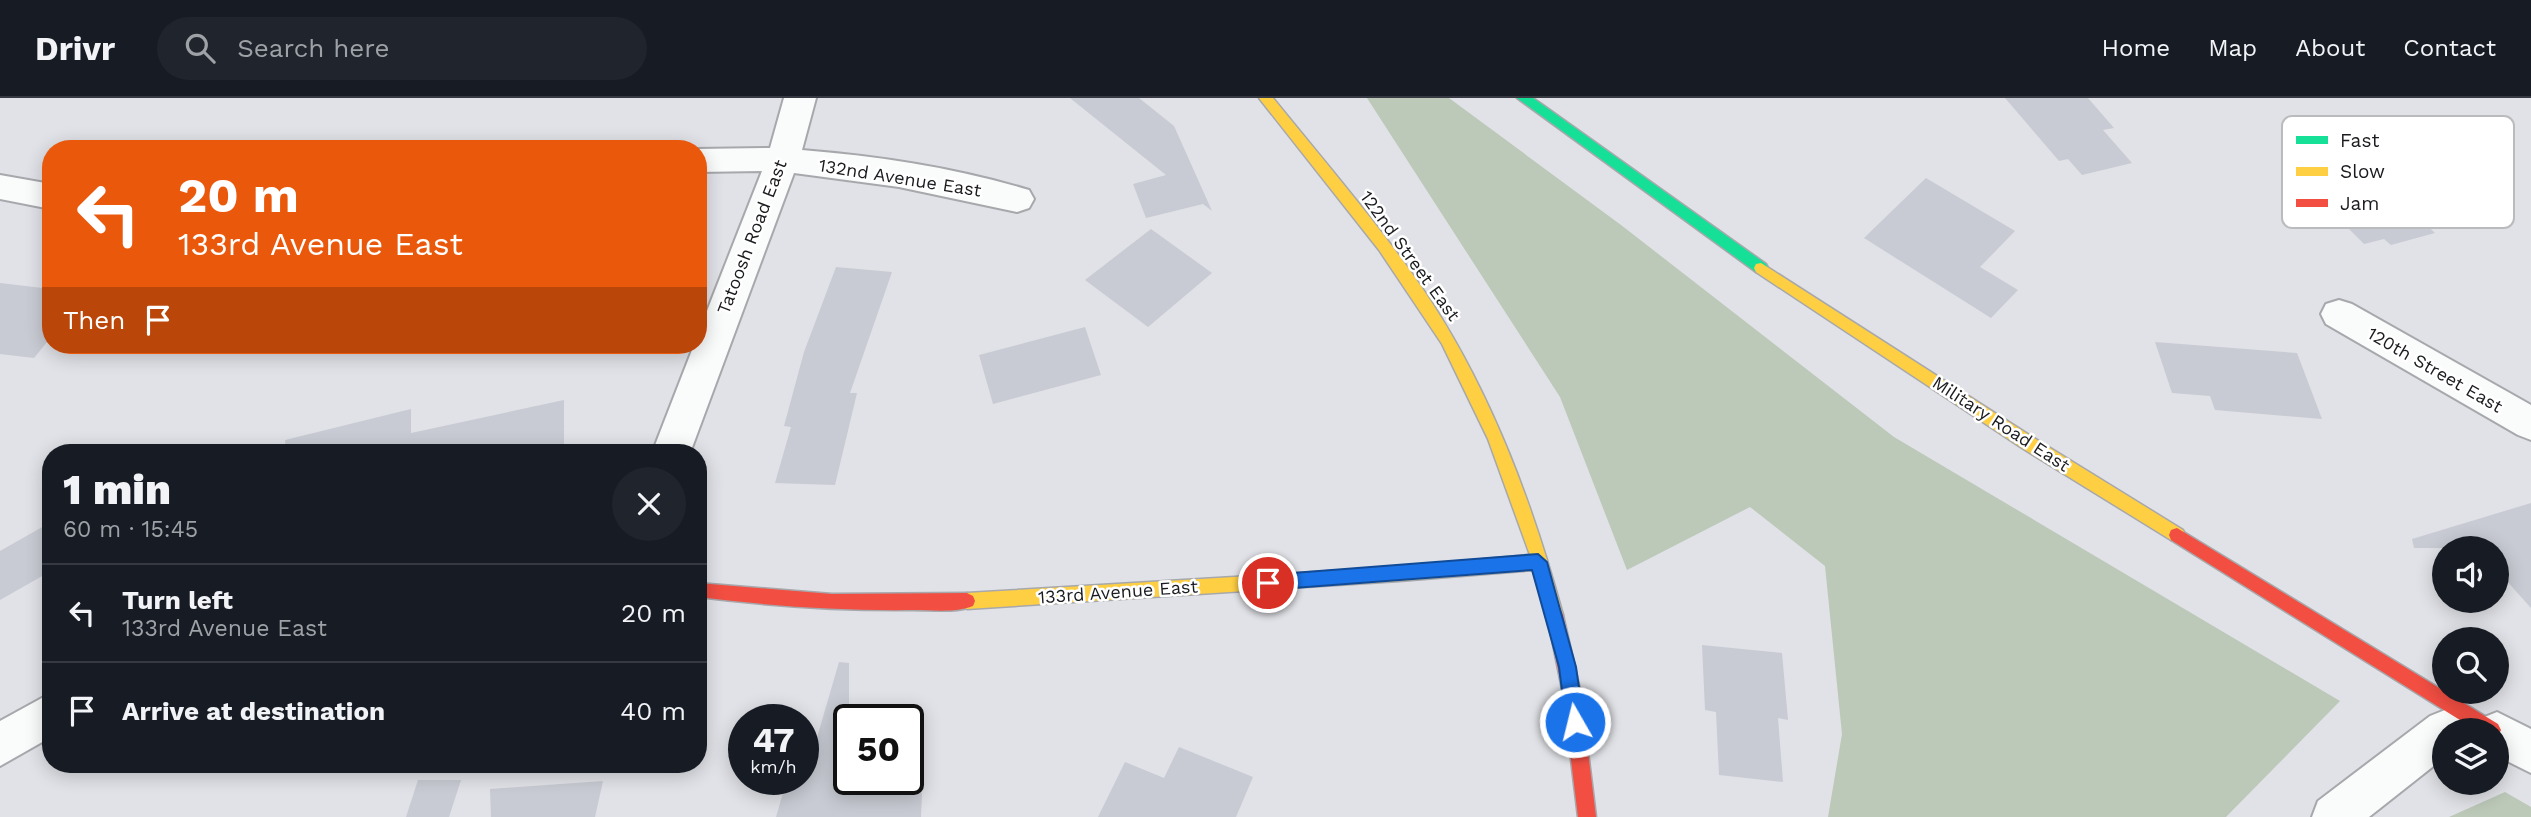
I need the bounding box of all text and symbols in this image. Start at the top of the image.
search box [157,17,647,80]
text: Drivr [35,29,115,68]
icon: search [181,29,219,67]
text: Search here [237,33,390,63]
text: Home [2102,34,2170,62]
text: Map [2208,34,2257,62]
text: About [2295,34,2365,62]
text: Contact [2403,34,2496,62]
legend [2282,116,2514,228]
text: Fast [2340,129,2379,152]
street label: 132nd Avenue East [817,154,983,201]
street label: Tatoosh Road East [712,156,791,317]
text: Slow [2340,160,2385,183]
text: 20 m [178,166,299,224]
icon: left [63,168,154,259]
street label: 122nd Street East [1356,187,1465,325]
text: Jam [2340,192,2379,215]
text: 133rd Avenue East [178,225,463,263]
icon: arrive [139,301,177,339]
text: Then [63,305,125,335]
street label: 120th Street East [2364,322,2507,417]
street label: Military Road East [1929,371,2074,476]
text: 1 min [63,465,171,514]
button: close [612,467,686,541]
text: 60 m · 15:45 [63,516,198,543]
map controls [2432,536,2509,795]
button: sound [2432,536,2509,613]
pin [1238,553,1298,613]
icon: arrive [1249,564,1287,602]
street label: 133rd Avenue East [1037,575,1199,608]
text: Turn left [122,585,233,615]
icon: left [63,594,101,632]
text: 20 m [621,598,686,628]
text: 133rd Avenue East [122,615,327,642]
button: search [2432,627,2509,704]
position arrow [1538,685,1612,759]
icon: arrive [63,692,101,730]
text: Arrive at destination [122,696,385,726]
text: 40 m [620,696,686,726]
speed limit sign: 50 [833,704,924,795]
button: layers [2432,718,2509,795]
text: 47 [752,719,795,761]
text: km/h [750,756,797,777]

